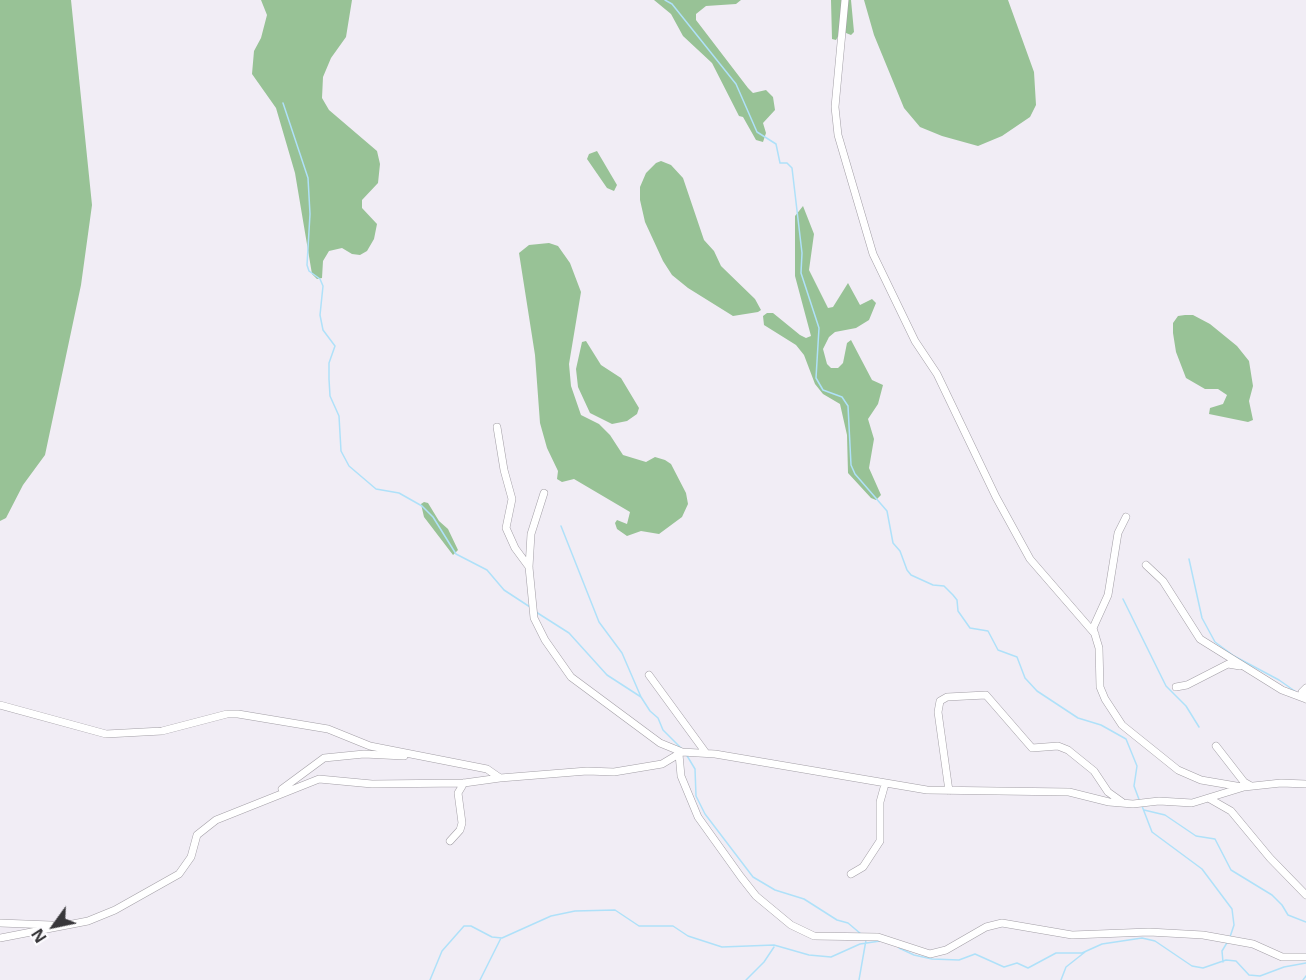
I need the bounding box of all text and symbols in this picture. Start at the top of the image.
north arrow [24,896,84,956]
text: N [26,924,52,947]

